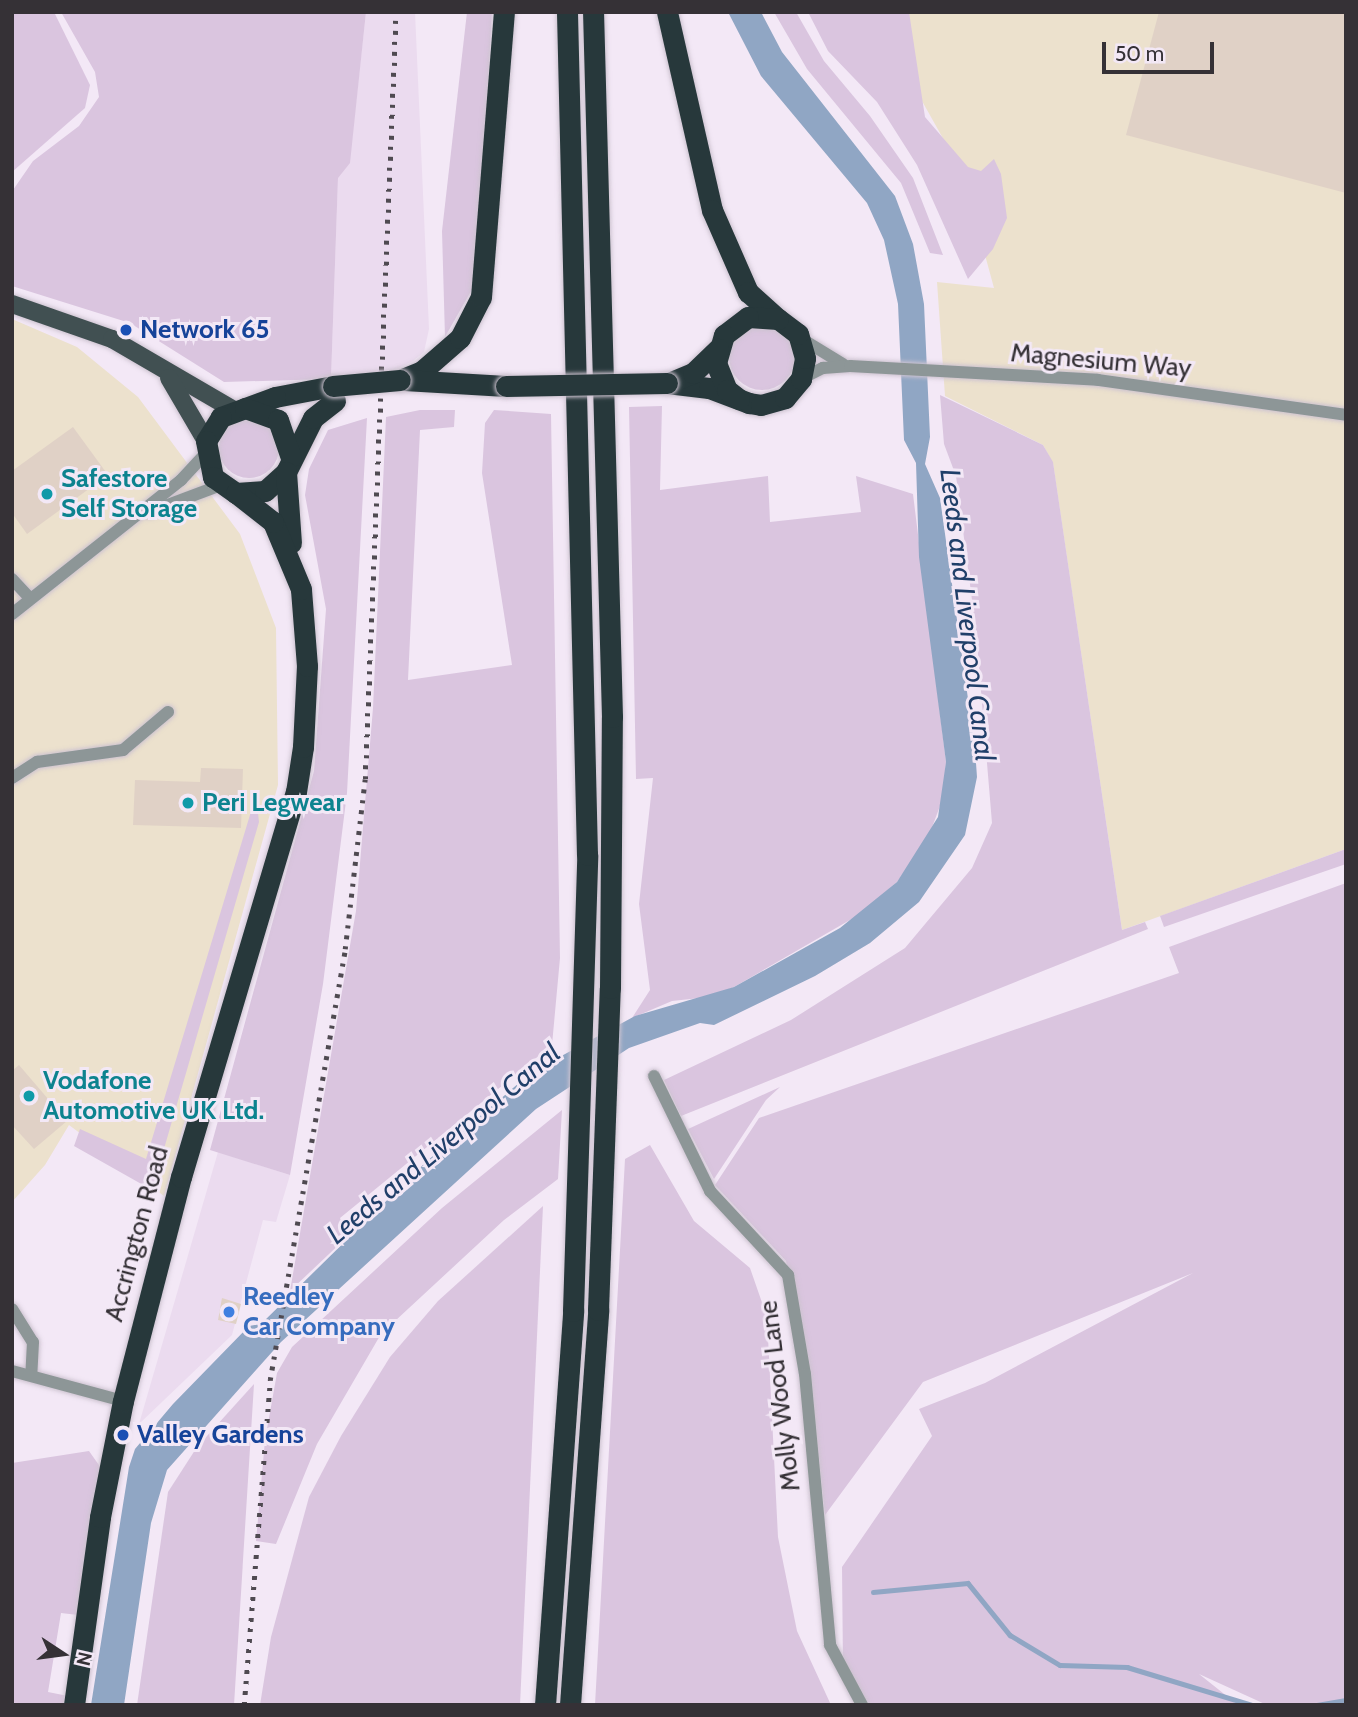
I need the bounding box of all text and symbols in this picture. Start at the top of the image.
scale bar [1106,28,1218,72]
text: 50 m [1115,41,1164,66]
place label: Network 65 [140,314,270,346]
marker: Network 65 [118,322,134,338]
street label: Magnesium Way [1009,338,1193,384]
place label: Safestore Self Storage [61,463,197,524]
water label: Leeds and Liverpool Canal [933,467,1003,763]
marker: Safestore Self Storage [39,486,55,502]
place label: Peri Legwear [202,787,344,819]
marker: Peri Legwear [180,795,196,811]
water label: Leeds and Liverpool Canal [319,1035,567,1251]
place label: Vodafone Automotive UK Ltd. [43,1065,264,1126]
marker: Vodafone Automotive UK Ltd. [21,1088,37,1104]
street label: Accrington Road [99,1143,175,1325]
place label: Reedley Car Company [243,1281,395,1342]
street label: Molly Wood Lane [753,1299,807,1493]
marker: Reedley Car Company [221,1304,237,1320]
place label: Valley Gardens [137,1419,304,1451]
marker: Valley Gardens [115,1427,131,1443]
north arrow [28,1619,98,1689]
text: N [71,1650,97,1668]

